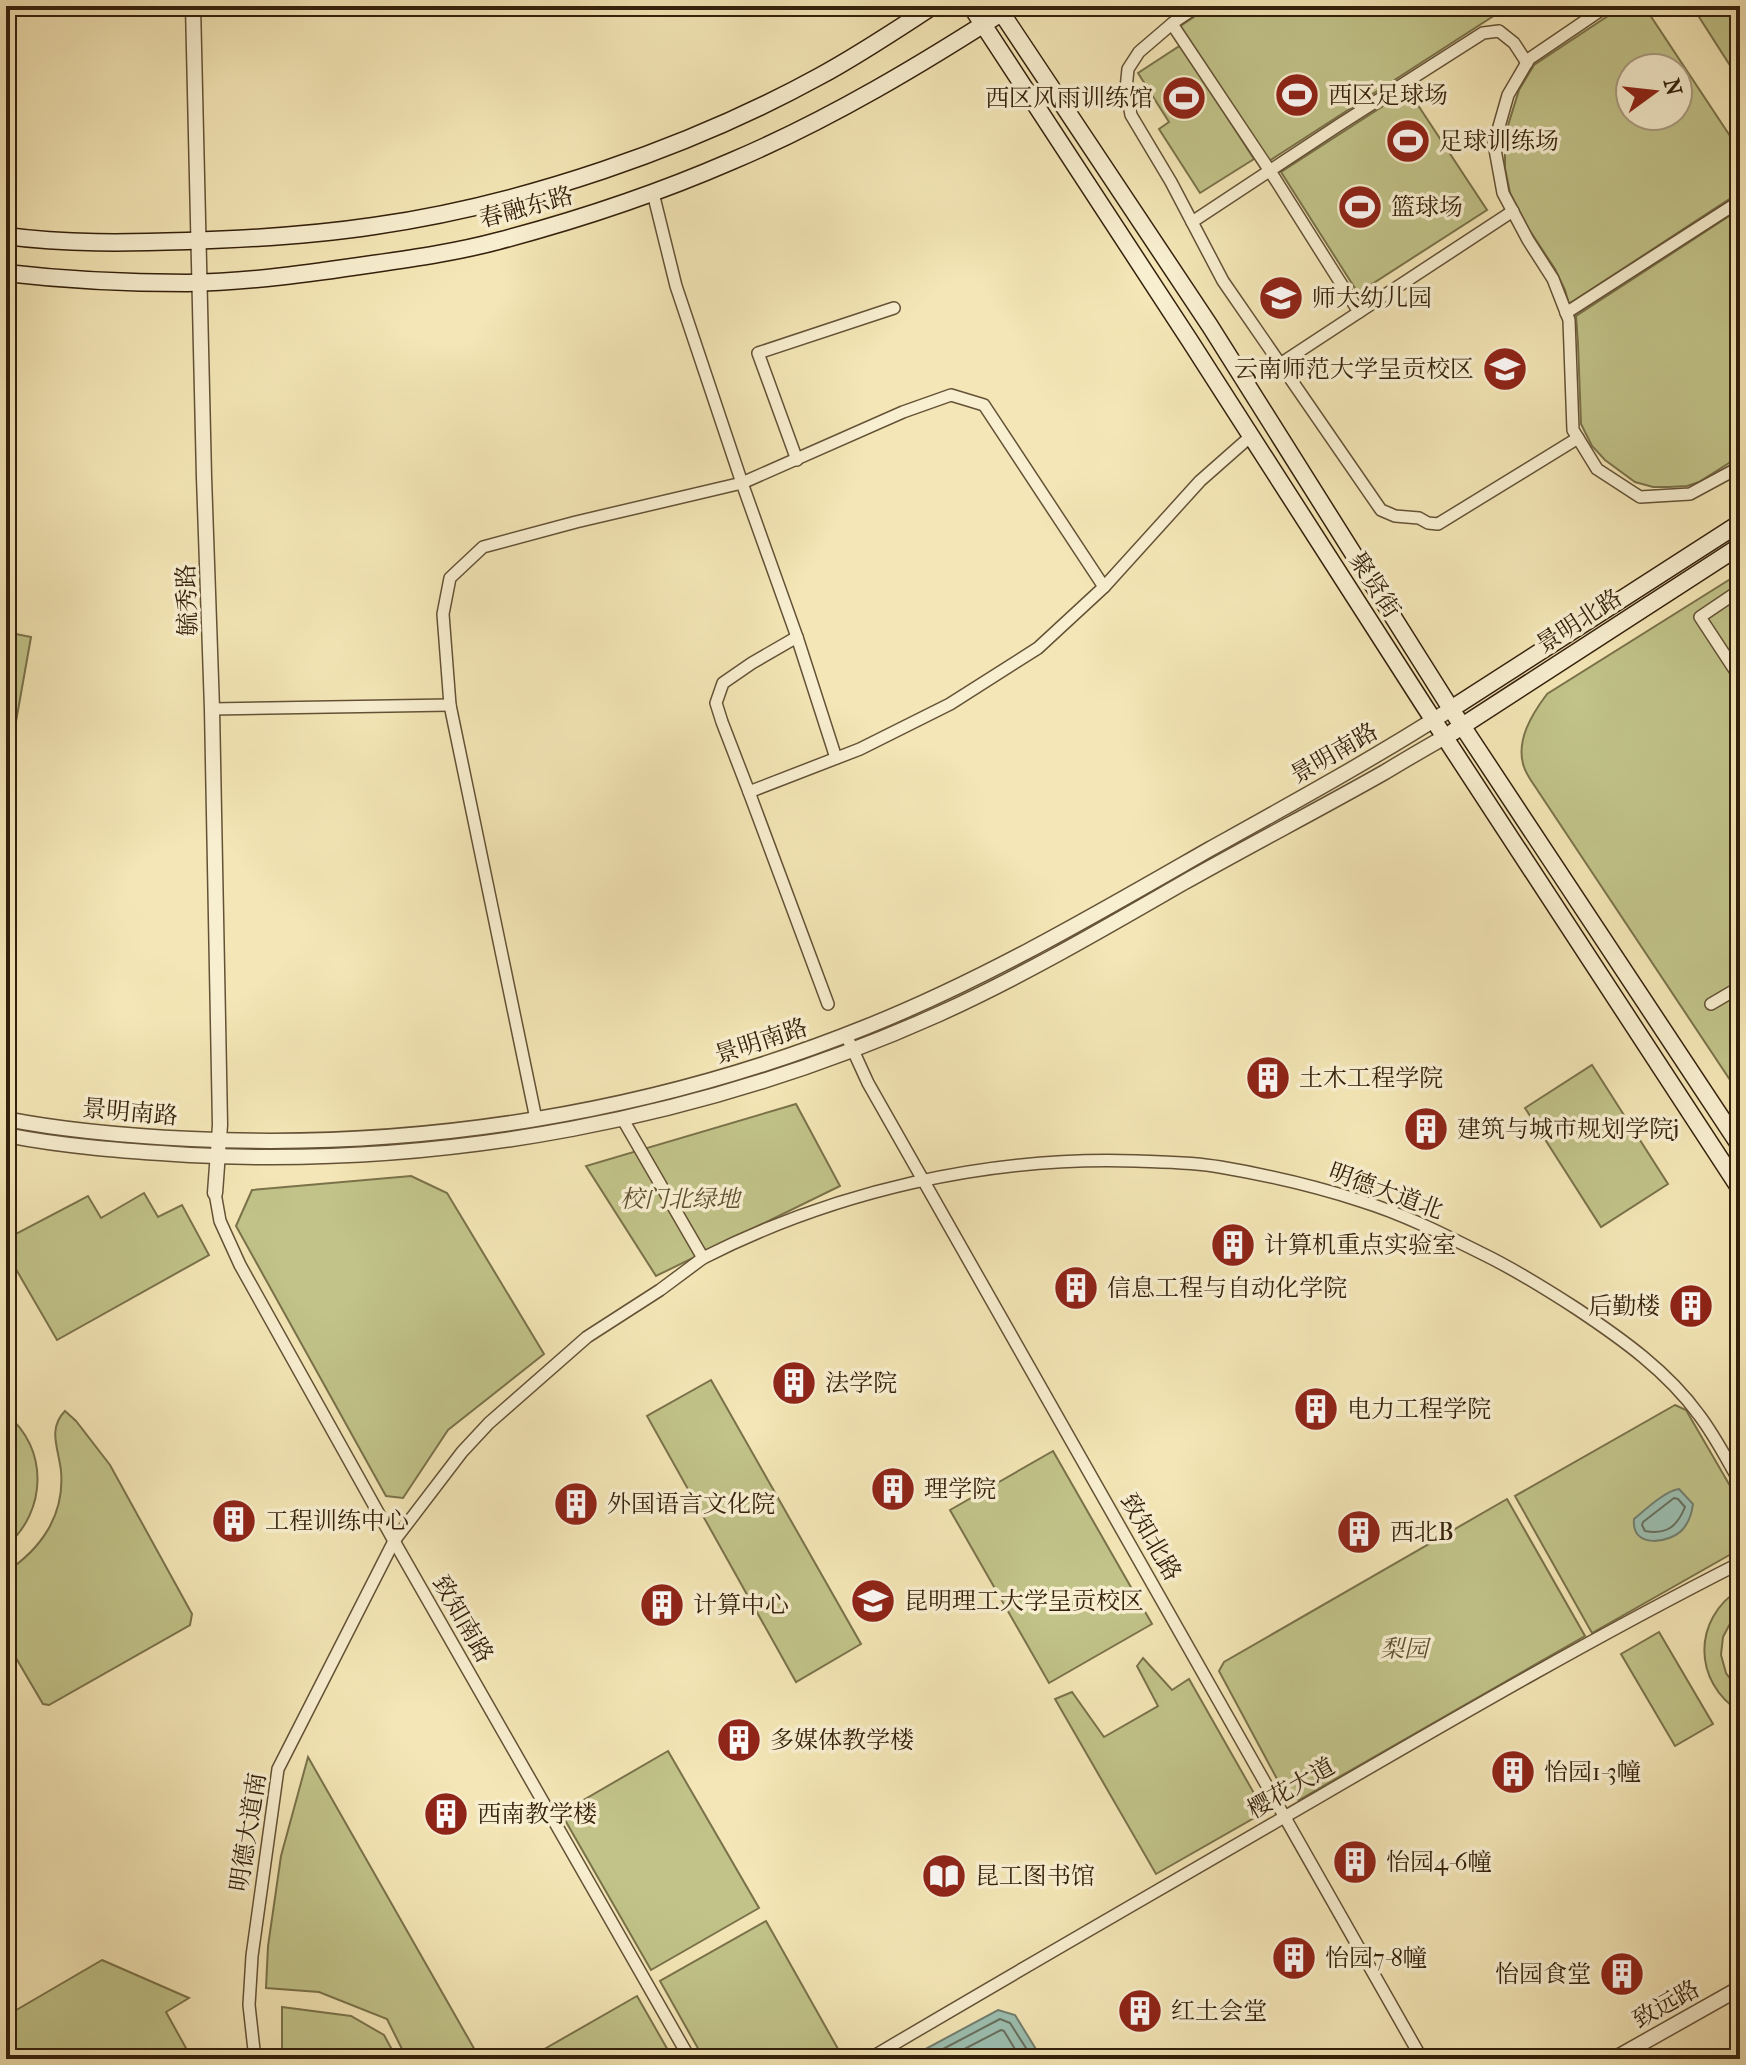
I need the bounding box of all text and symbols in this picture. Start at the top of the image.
north arrow [1614,52,1694,132]
sports icon: 西区足球场 [1273,71,1321,119]
sports icon: 西区风雨训练馆 [1160,74,1208,122]
text: N [1658,76,1687,99]
place label: 西区足球场 [1328,81,1448,109]
place label: 西区风雨训练馆 [985,84,1153,112]
sports icon: 足球训练场 [1384,117,1432,165]
place label: 足球训练场 [1439,127,1559,155]
street label: 春融东路 [476,181,576,233]
sports icon: 篮球场 [1336,183,1384,231]
place label: 篮球场 [1391,193,1463,221]
school or university icon: 师大幼儿园 [1257,274,1305,322]
place label: 师大幼儿园 [1312,284,1432,312]
school or university icon: 云南师范大学呈贡校区 [1481,345,1529,393]
place label: 云南师范大学呈贡校区 [1234,355,1474,383]
street label: 聚贤街 [1344,547,1406,623]
street label: 毓秀路 [172,564,202,636]
street label: 景明北路 [1531,583,1627,659]
street label: 景明南路 [1285,717,1383,789]
street label: 景明南路 [711,1013,811,1069]
building icon: 土木工程学院 [1244,1054,1292,1102]
place label: 土木工程学院 [1299,1064,1443,1092]
street label: 景明南路 [81,1094,179,1130]
building icon: 建筑与城市规划学院j [1402,1105,1450,1153]
place label: 建筑与城市规划学院j [1457,1115,1679,1143]
street label: 明德大道北 [1325,1157,1447,1225]
park label: 校门北绿地 [620,1185,743,1213]
building icon: 计算机重点实验室 [1209,1221,1257,1269]
place label: 计算机重点实验室 [1264,1231,1456,1259]
building icon: 信息工程与自动化学院 [1052,1264,1100,1312]
place label: 信息工程与自动化学院 [1107,1274,1347,1302]
building icon: 后勤楼 [1667,1282,1715,1330]
place label: 后勤楼 [1588,1292,1660,1320]
building icon: 法学院 [770,1359,818,1407]
place label: 法学院 [825,1369,897,1397]
building icon: 电力工程学院 [1292,1385,1340,1433]
place label: 电力工程学院 [1347,1395,1491,1423]
building icon: 理学院 [869,1465,917,1513]
place label: 理学院 [924,1475,996,1503]
building icon: 外国语言文化院 [552,1480,600,1528]
street label: 致知北路 [1115,1488,1187,1586]
place label: 外国语言文化院 [607,1490,775,1518]
building icon: 工程训练中心 [210,1497,258,1545]
place label: 工程训练中心 [265,1507,409,1535]
building icon: 西北B [1335,1508,1383,1556]
place label: 西北B [1390,1518,1454,1546]
street label: 致知南路 [427,1570,499,1668]
school or university icon: 昆明理工大学呈贡校区 [849,1577,897,1625]
building icon: 计算中心 [638,1581,686,1629]
place label: 昆明理工大学呈贡校区 [904,1587,1144,1615]
place label: 计算中心 [693,1591,789,1619]
park label: 梨园 [1380,1635,1432,1663]
building icon: 多媒体教学楼 [715,1716,763,1764]
place label: 多媒体教学楼 [770,1726,914,1754]
building icon: 怡园1-3幢 [1489,1748,1537,1796]
street label: 樱花大道 [1242,1752,1340,1824]
place label: 怡园1-3幢 [1544,1758,1641,1786]
street label: 明德大道南 [225,1771,271,1893]
building icon: 西南教学楼 [422,1790,470,1838]
place label: 西南教学楼 [477,1800,597,1828]
building icon: 怡园4-6幢 [1331,1838,1379,1886]
place label: 怡园4-6幢 [1386,1848,1491,1876]
library icon: 昆工图书馆 [920,1852,968,1900]
place label: 昆工图书馆 [975,1862,1095,1890]
building icon: 怡园7-8幢 [1270,1934,1318,1982]
place label: 怡园7-8幢 [1325,1944,1427,1972]
building icon: 怡园食堂 [1598,1950,1646,1998]
place label: 怡园食堂 [1495,1960,1591,1988]
street label: 致远路 [1628,1974,1704,2034]
building icon: 红土会堂 [1116,1987,1164,2035]
place label: 红土会堂 [1171,1997,1267,2025]

